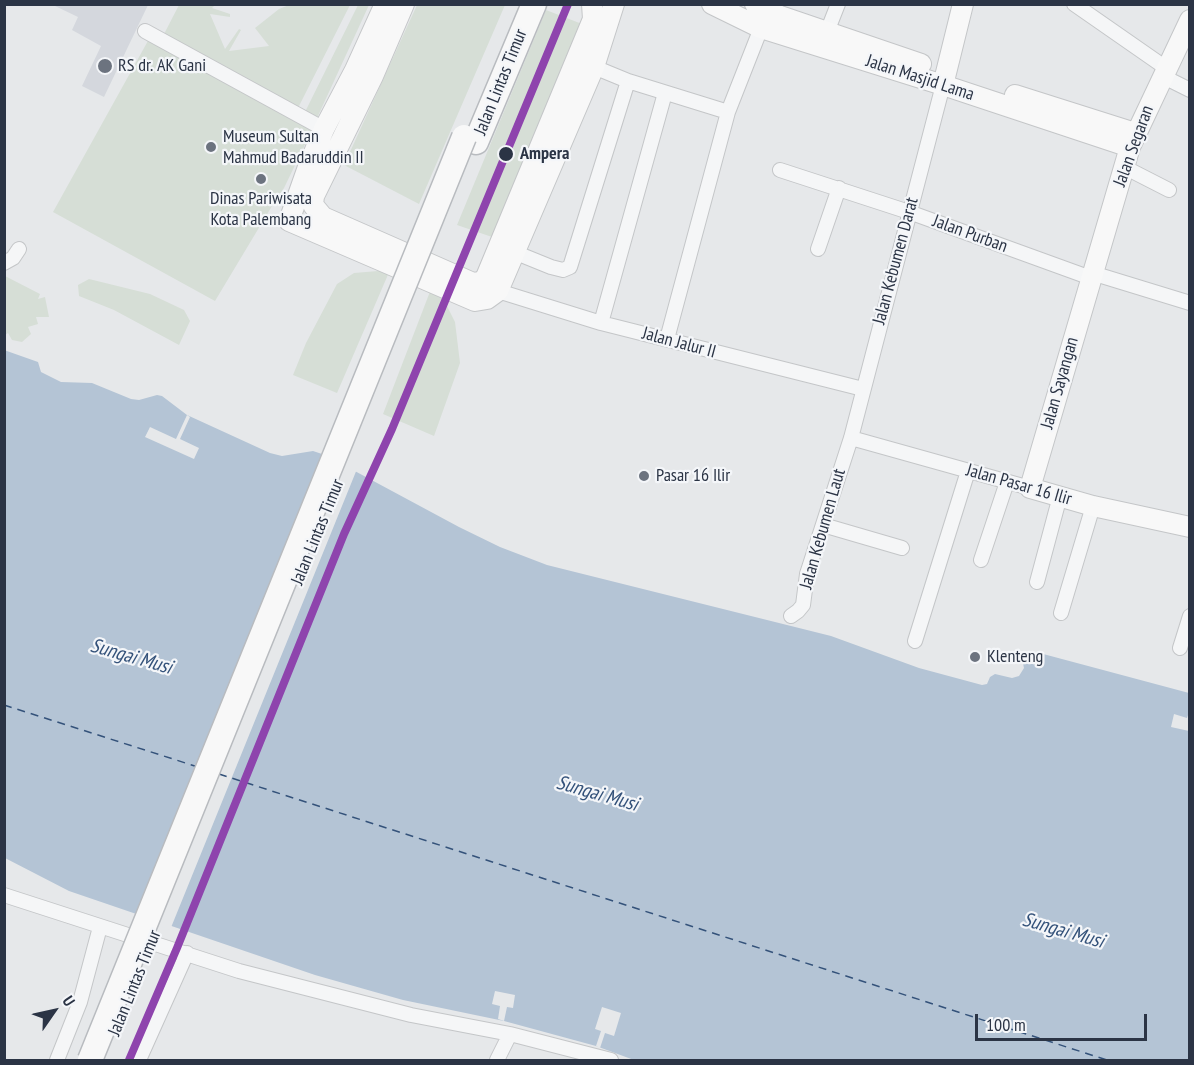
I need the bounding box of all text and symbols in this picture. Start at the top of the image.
street label: Jalan Lintas Timur [470,26,532,138]
street label: Jalan Masjid Lama [863,50,977,106]
place label: RS dr. AK Gani [118,55,206,77]
marker: RS dr. AK Gani [96,57,114,75]
street label: Jalan Segaran [1109,103,1159,189]
place label: Museum Sultan Mahmud Badaruddin II [223,126,364,168]
marker: Museum Sultan Mahmud Badaruddin II [204,140,218,154]
place label: Ampera [520,143,569,165]
marker: Ampera [497,145,515,163]
marker: Dinas Pariwisata Kota Palembang [254,172,268,186]
place label: Dinas Pariwisata Kota Palembang [210,188,312,230]
street label: Jalan Kebumen Darat [869,195,923,327]
street label: Jalan Purban [930,211,1010,257]
street label: Jalan Jalur II [640,323,718,363]
street label: Jalan Sayangan [1037,335,1083,431]
street label: Jalan Pasar 16 Ilir [964,460,1074,510]
place label: Pasar 16 Ilir [656,465,730,487]
street label: Jalan Kebumen Laut [796,466,850,592]
marker: Pasar 16 Ilir [637,469,651,483]
street label: Jalan Lintas Timur [287,476,349,588]
water label: Sungai Musi [87,634,175,680]
place label: Klenteng [987,646,1043,668]
marker: Klenteng [968,650,982,664]
water label: Sungai Musi [553,771,641,817]
water label: Sungai Musi [1019,908,1107,954]
street label: Jalan Lintas Timur [104,927,166,1039]
north arrow [24,981,84,1041]
text: U [58,992,80,1010]
scale bar [978,1002,1150,1040]
text: 100 m [986,1013,1026,1036]

